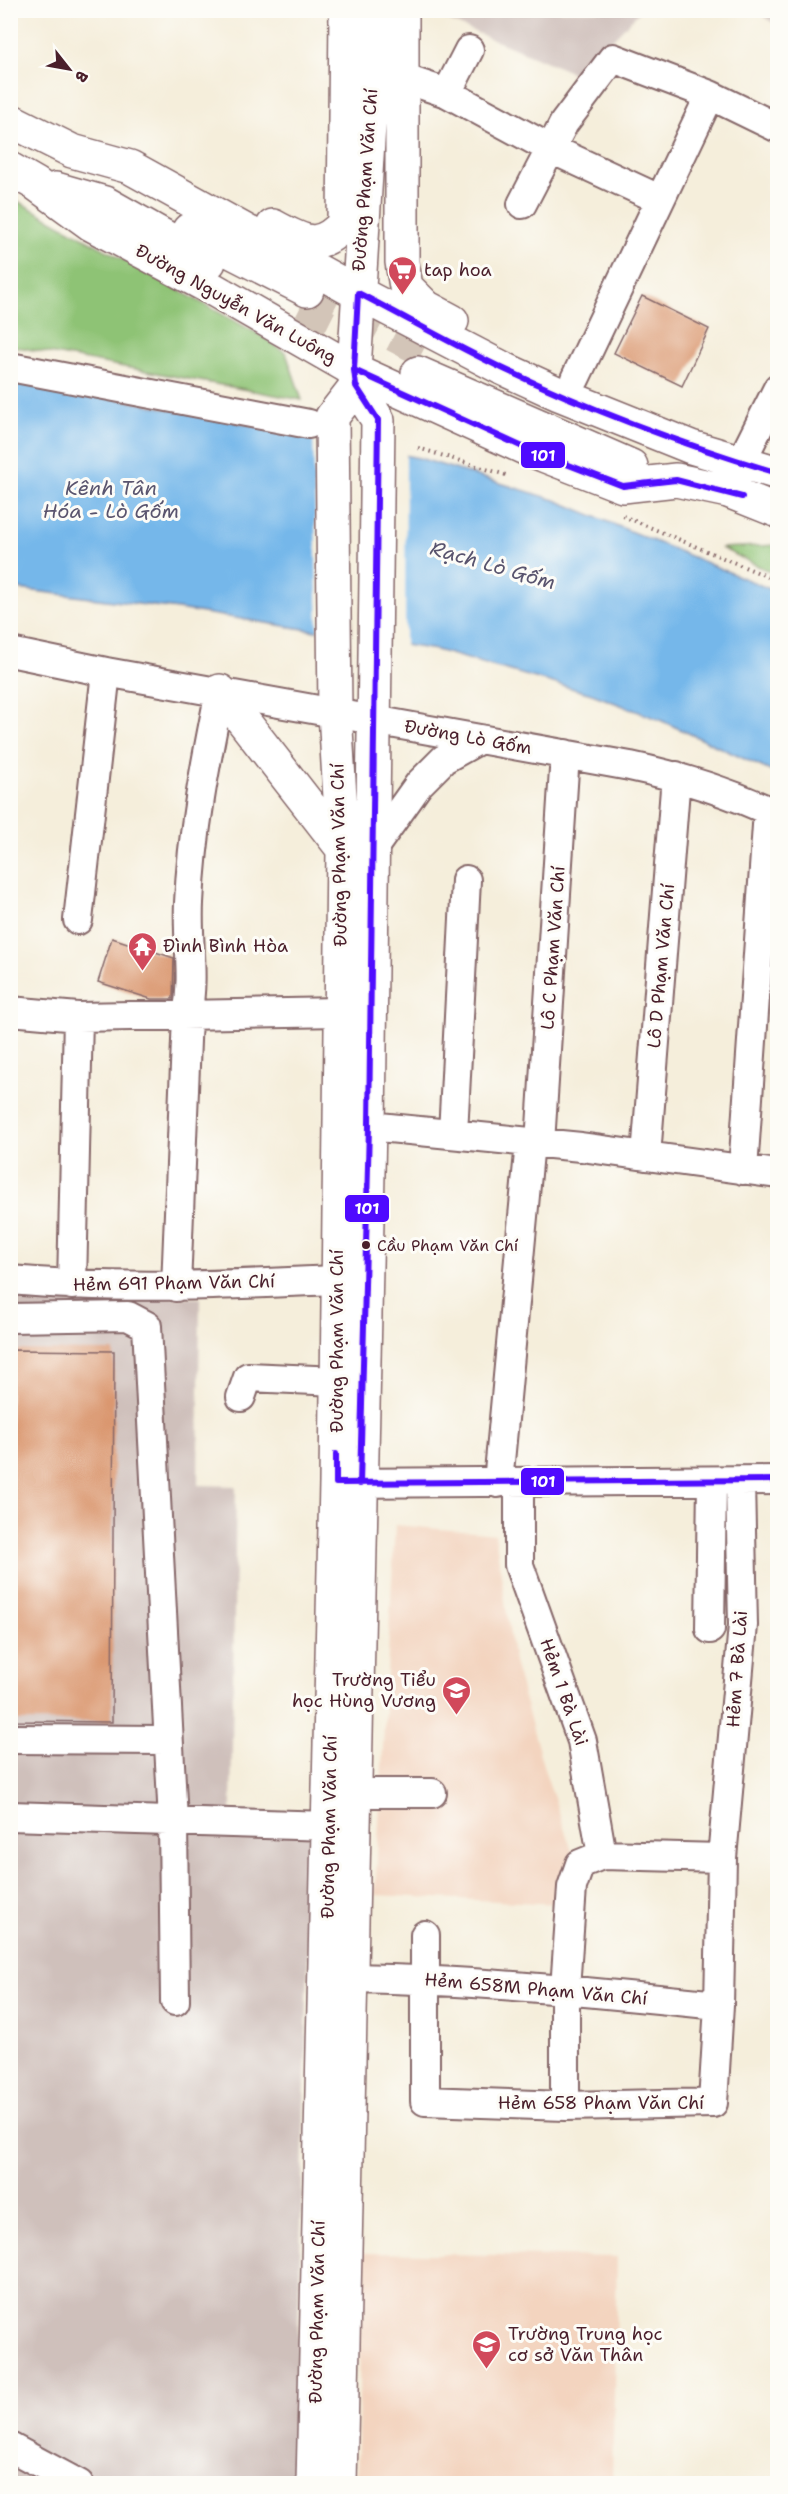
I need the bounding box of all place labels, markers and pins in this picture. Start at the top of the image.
supermarket icon: tap hoa [387,254,419,296]
place label: tap hoa [424,258,492,282]
temple icon: Đình Bình Hòa [126,930,158,972]
place label: Đình Bình Hòa [163,934,288,958]
place label: Cầu Phạm Văn Chí [377,1235,519,1256]
marker: Cầu Phạm Văn Chí [360,1239,372,1251]
place label: Trường Tiểu học Hùng Vương [292,1668,436,1713]
school or university icon: Trường Tiểu học Hùng Vương [441,1674,473,1716]
place label: Trường Trung học cơ sở Văn Thân [508,2322,663,2367]
school or university icon: Trường Trung học cơ sở Văn Thân [471,2328,503,2370]

